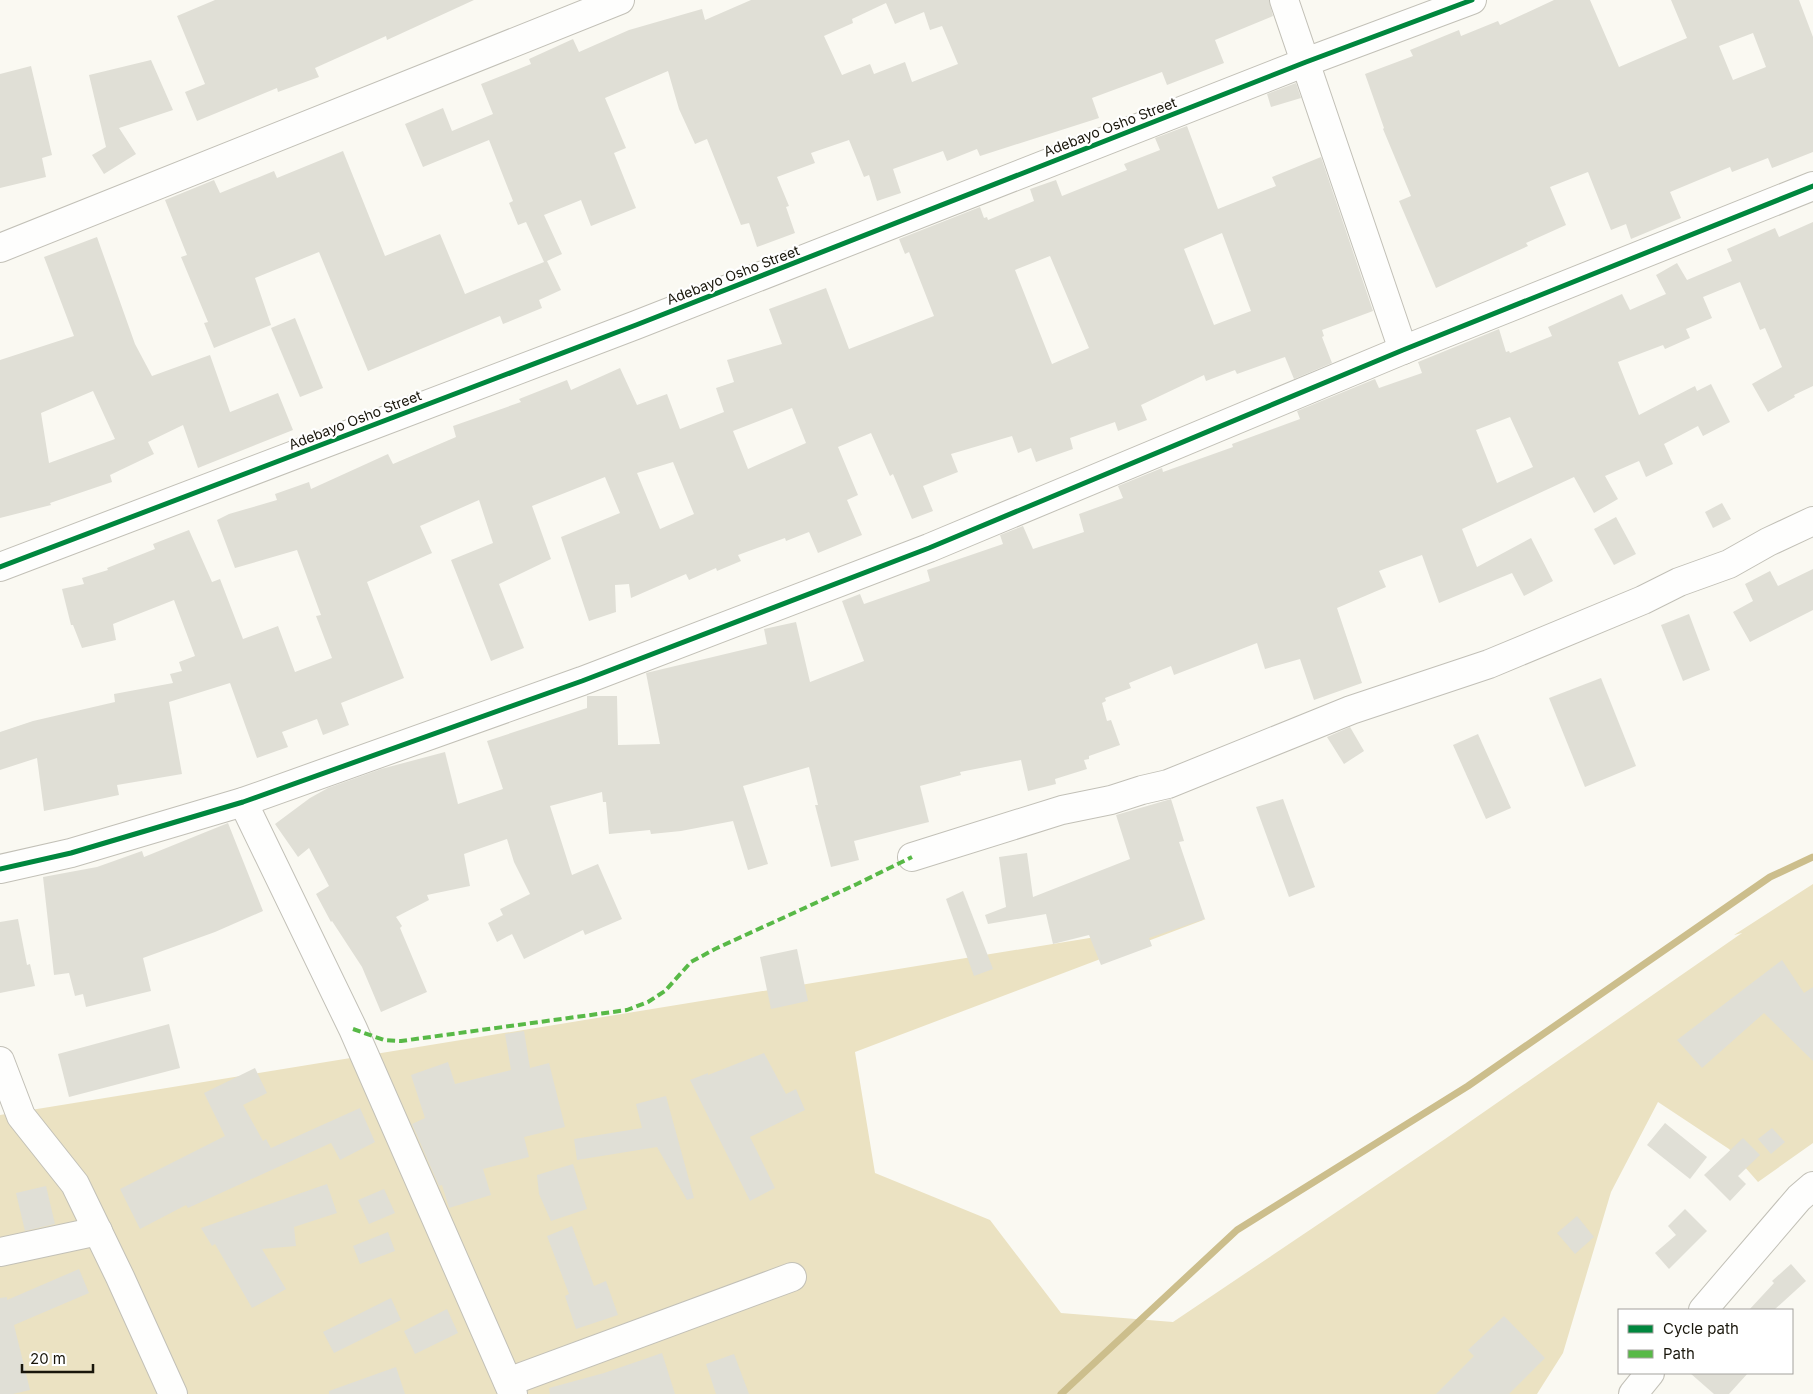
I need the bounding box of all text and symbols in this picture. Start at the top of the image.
street label: Adebayo Osho Street [1041,93,1179,160]
street label: Adebayo Osho Street [664,241,802,308]
street label: Adebayo Osho Street [286,386,424,453]
legend [1618,1309,1793,1374]
text: Cycle path [1663,1319,1739,1338]
scale bar [22,1342,94,1374]
text: Path [1663,1344,1695,1363]
text: 20 m [30,1349,66,1368]

